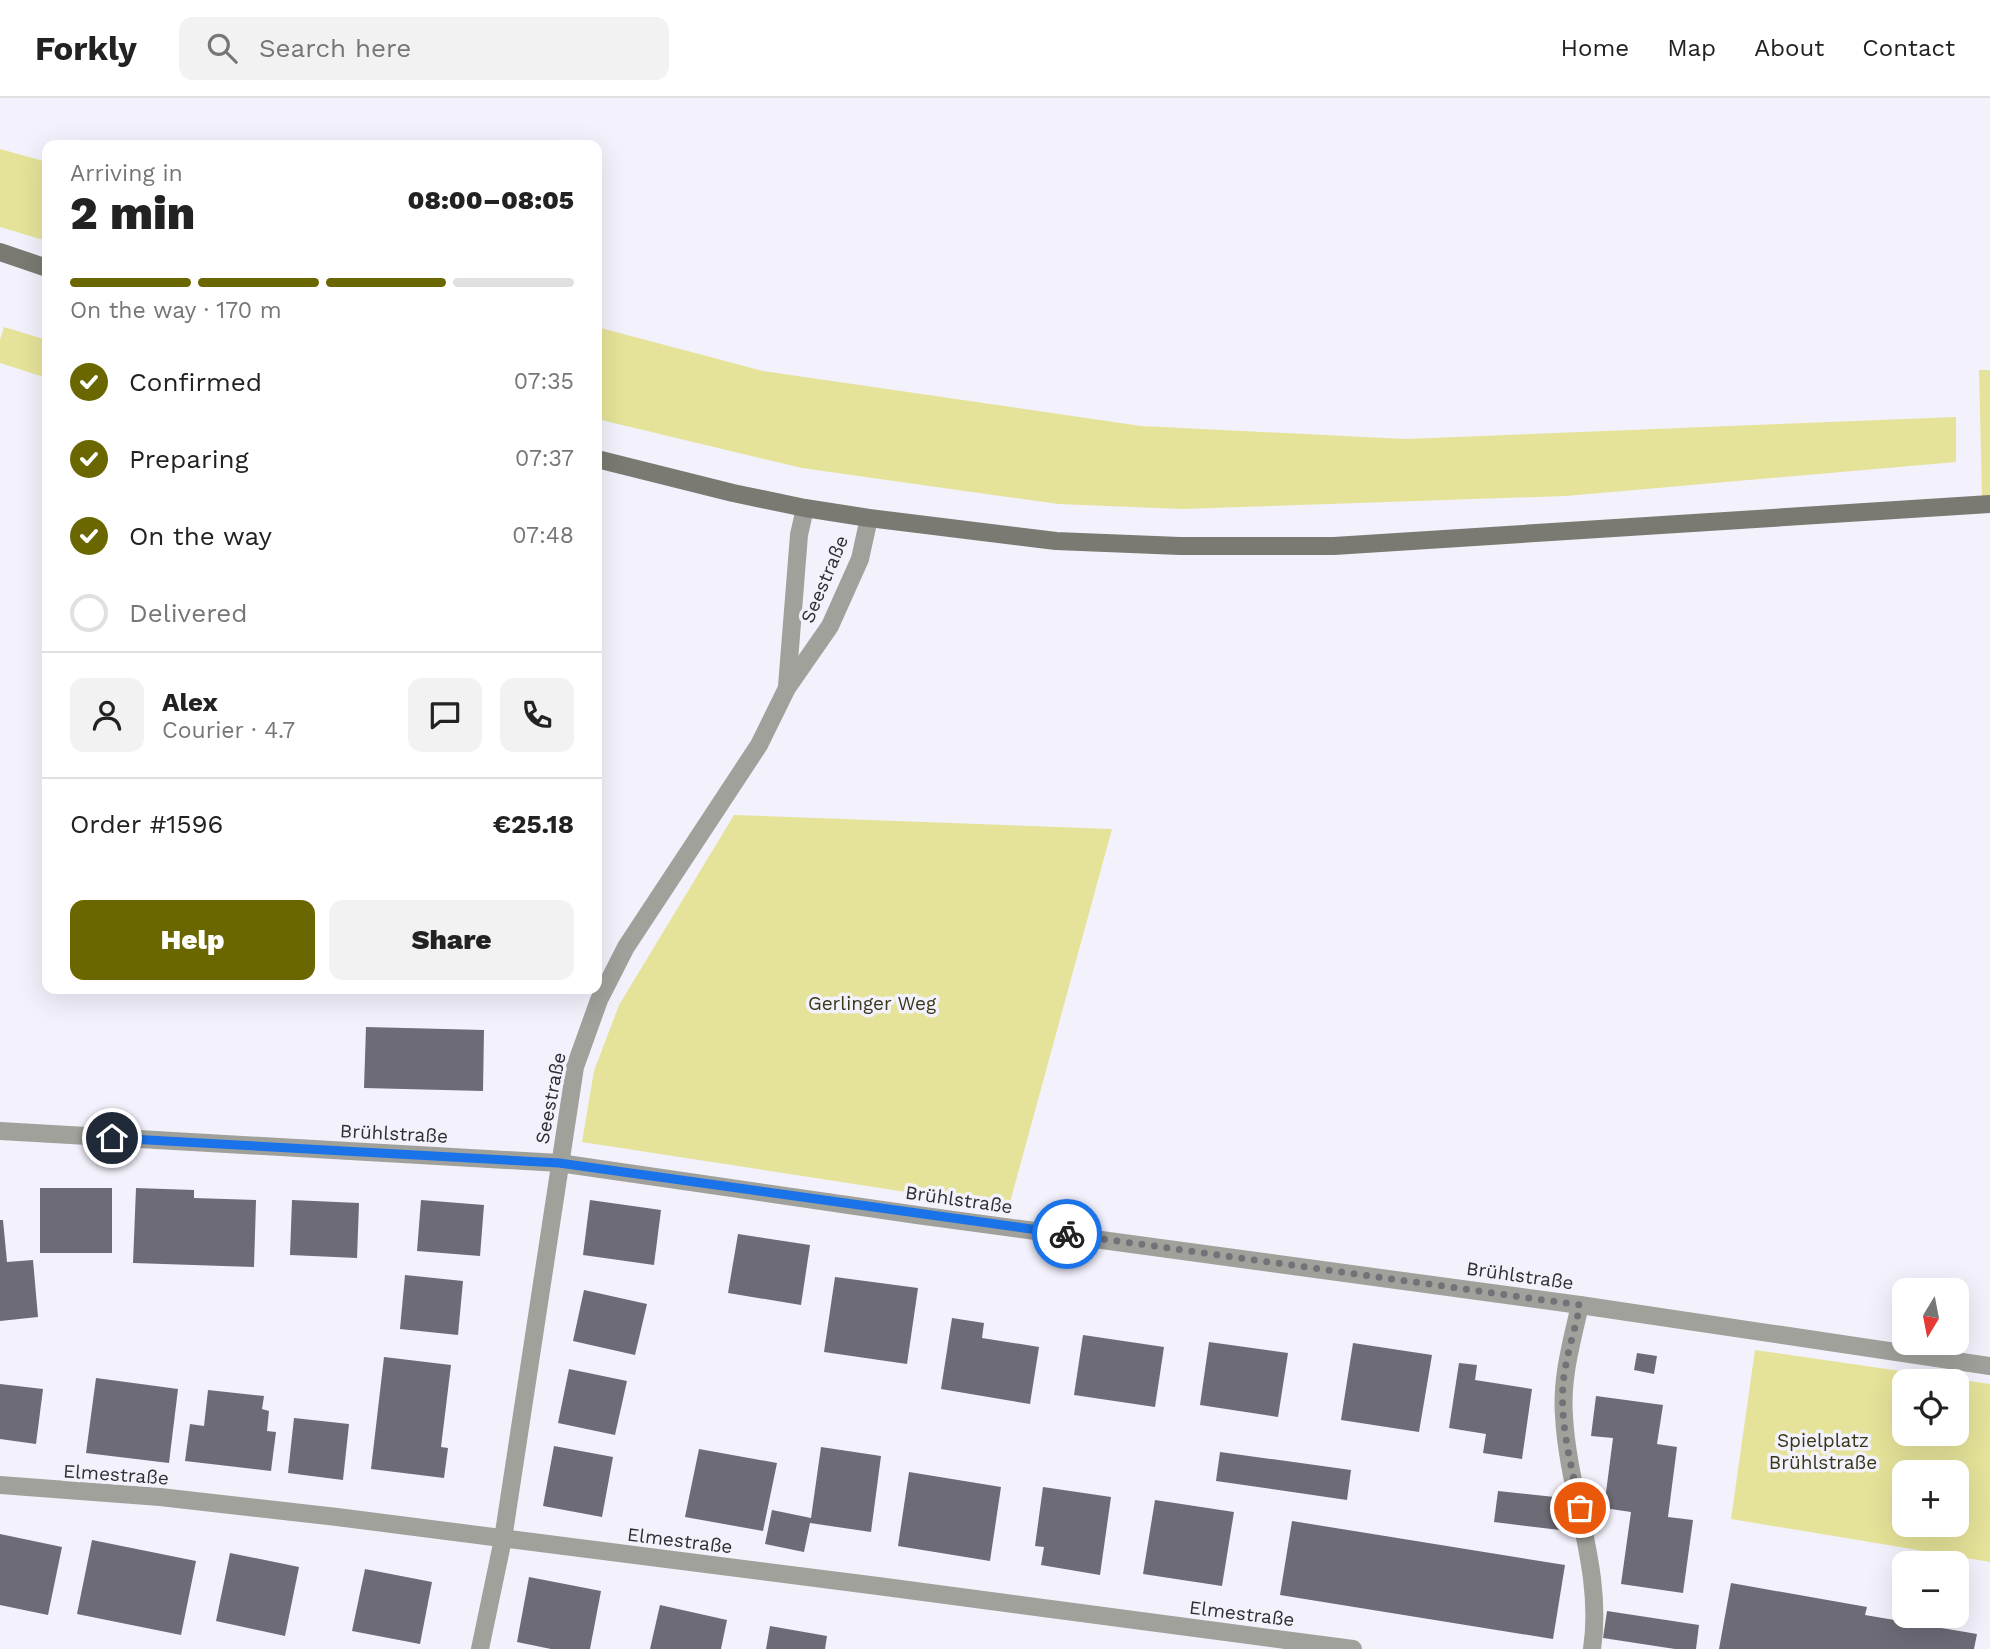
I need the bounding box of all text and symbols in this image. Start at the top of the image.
search box [179,17,669,80]
text: Forkly [35,29,137,68]
icon: search [203,29,241,67]
text: Search here [259,33,411,63]
text: Home [1561,34,1629,62]
text: Map [1667,34,1716,62]
text: About [1754,34,1824,62]
text: Contact [1862,34,1955,62]
text: Arriving in [70,160,183,187]
text: 08:00–08:05 [408,185,574,215]
text: 2 min [70,186,195,240]
text: On the way · 170 m [70,297,282,324]
icon: check [70,363,108,401]
text: Confirmed [129,367,262,397]
text: 07:35 [514,368,574,395]
icon: check [70,440,108,478]
text: Preparing [129,444,249,474]
text: 07:37 [515,445,574,472]
icon: check [70,517,108,555]
text: On the way [129,521,272,551]
text: 07:48 [512,522,574,549]
street label: Seestraße [796,532,853,626]
text: Delivered [129,598,248,628]
button: person [70,678,144,752]
button: chat [408,678,482,752]
button: phone [500,678,574,752]
text: Alex [162,687,218,717]
text: Courier · 4.7 [162,717,295,744]
text: Order #1596 [70,809,223,839]
text: €25.18 [493,809,574,839]
button: Help [70,900,315,980]
button: Share [329,900,574,980]
park label: Gerlinger Weg [808,992,937,1015]
street label: Seestraße [530,1050,571,1146]
pin [82,1108,142,1168]
icon: home [93,1119,131,1157]
street label: Brühlstraße [339,1119,449,1148]
street label: Brühlstraße [904,1181,1014,1218]
courier [1032,1199,1102,1269]
icon: bike [1048,1215,1086,1253]
street label: Brühlstraße [1465,1257,1575,1294]
north arrow [1892,1278,1969,1354]
map controls [1892,1278,1969,1628]
button: locate [1892,1369,1969,1446]
park label: Spielplatz Brühlstraße [1769,1429,1877,1474]
street label: Elmestraße [62,1459,170,1490]
button: + [1892,1460,1969,1537]
pin [1550,1478,1610,1538]
icon: bag [1561,1489,1599,1527]
street label: Elmestraße [626,1523,734,1558]
button: − [1892,1551,1969,1628]
street label: Elmestraße [1188,1596,1296,1631]

